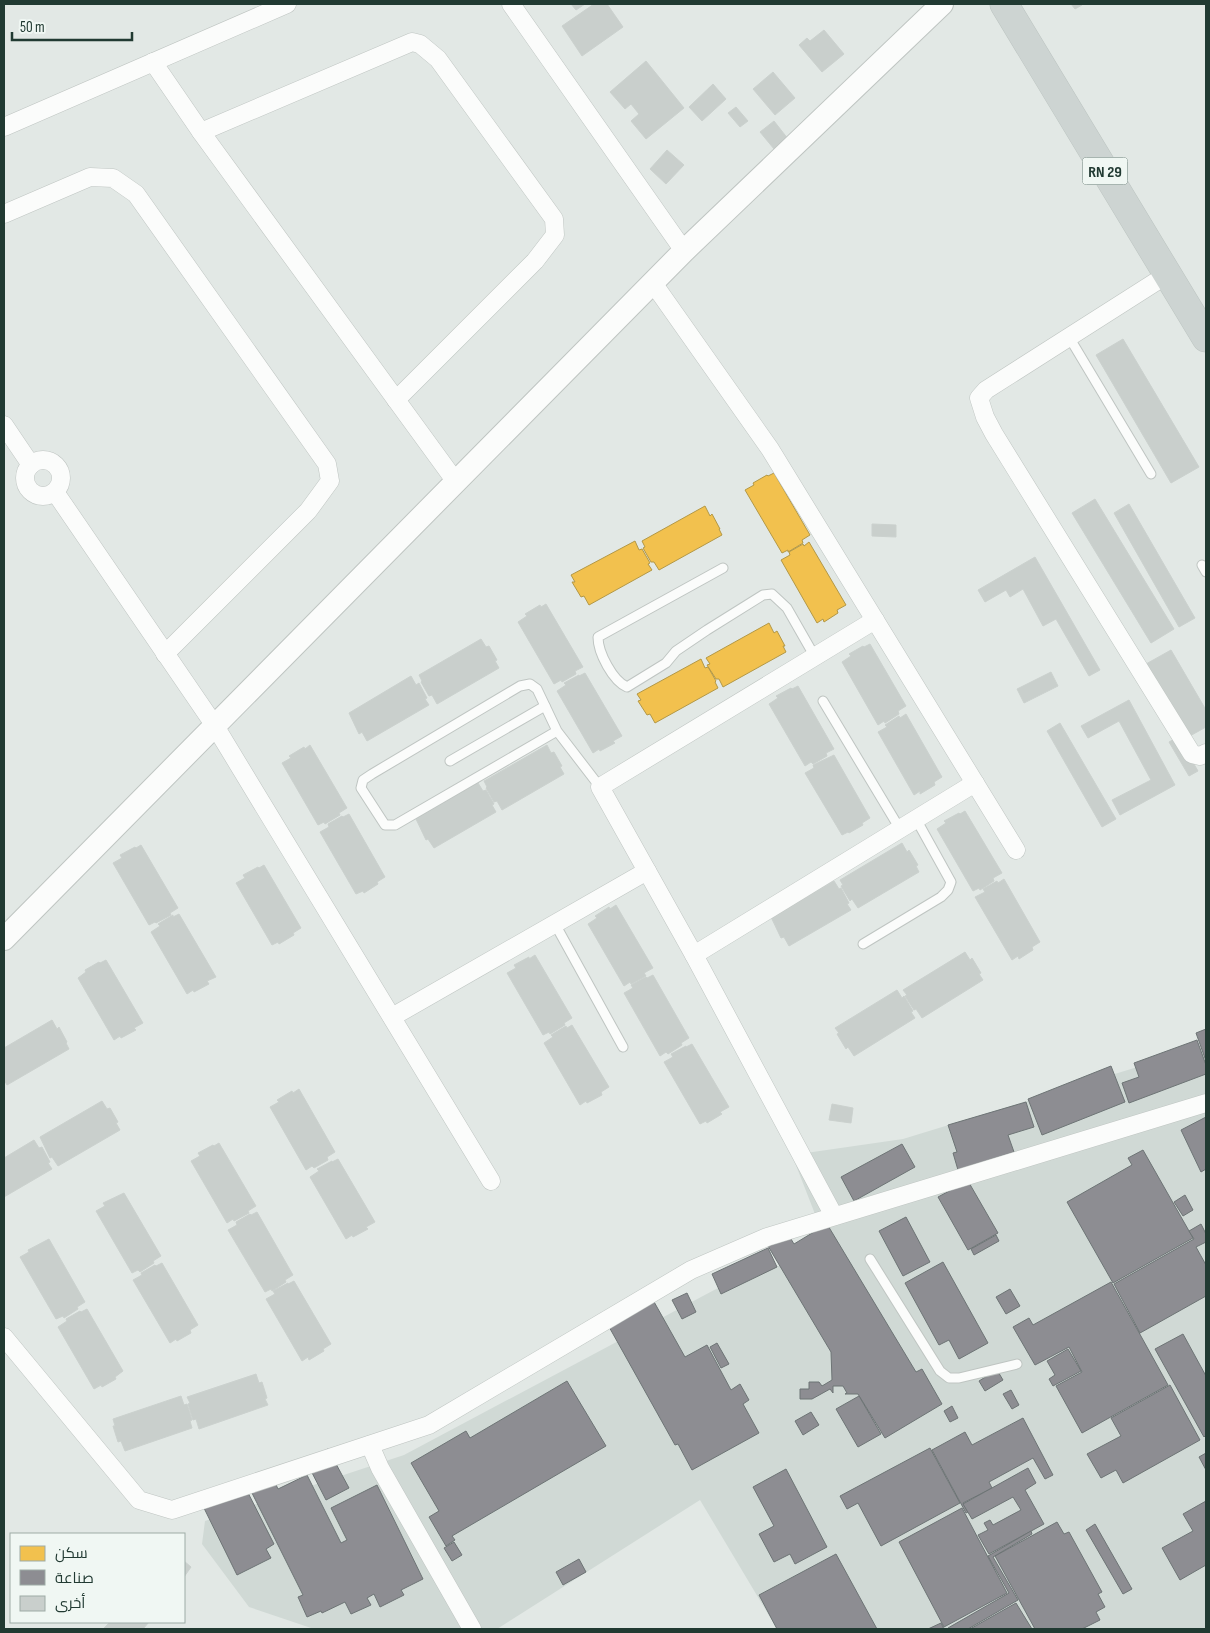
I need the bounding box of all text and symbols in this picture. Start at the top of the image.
scale bar [12,10,132,42]
text: 50 m [20,18,45,37]
road number: RN 29 [1082,158,1128,185]
legend [10,1533,185,1623]
text: سكن [55,1544,88,1563]
text: صناعة [55,1569,94,1588]
text: أخرى [55,1593,85,1613]

